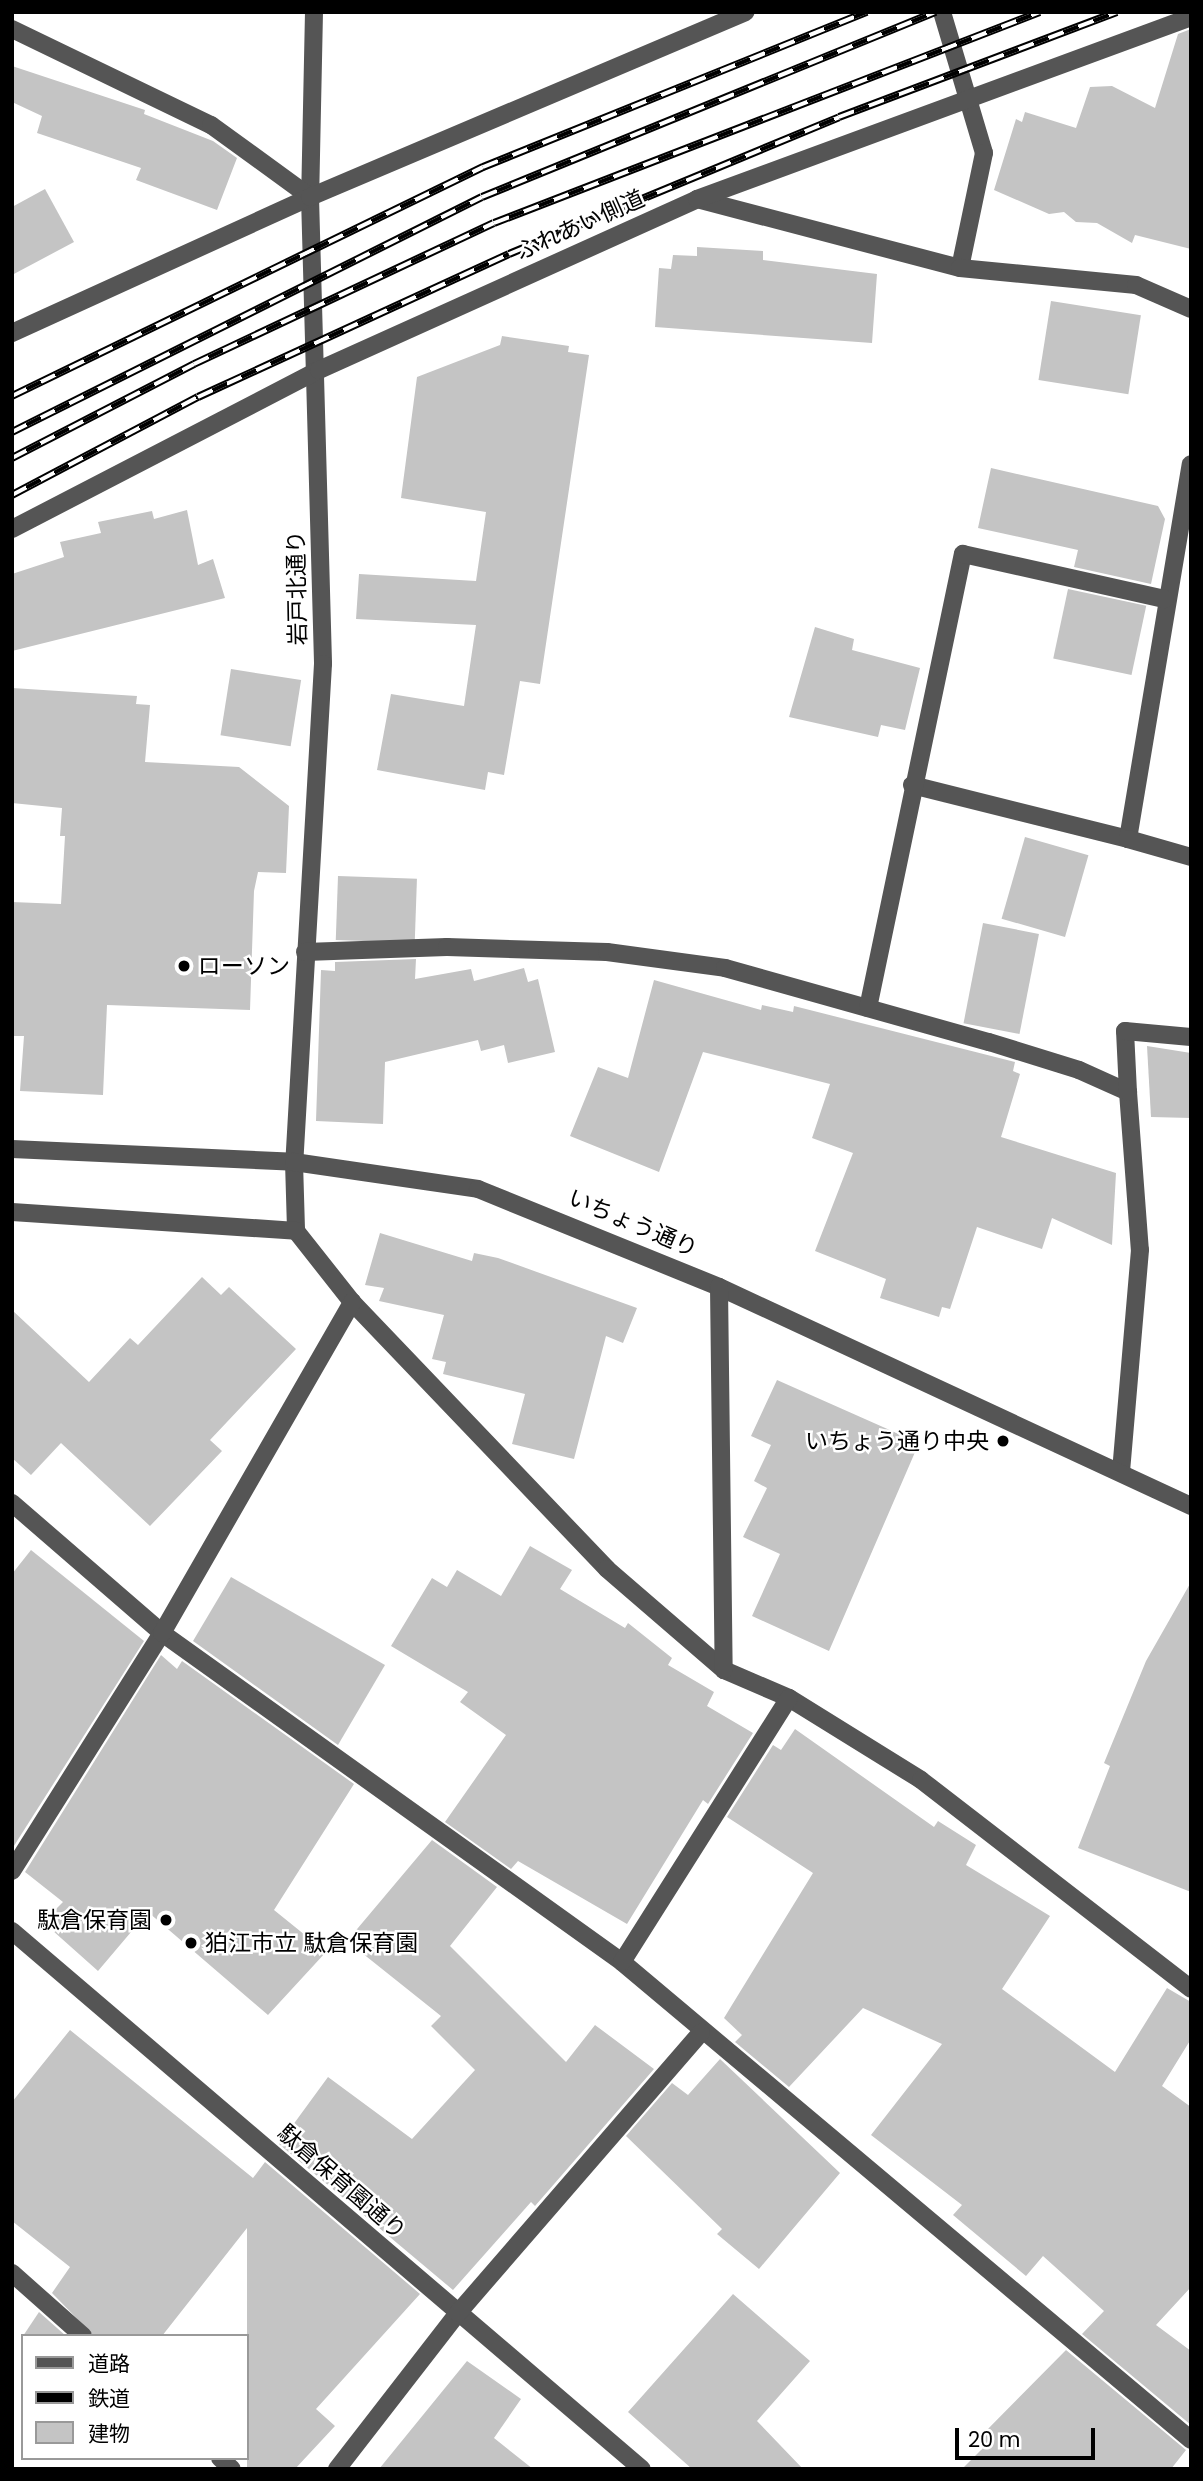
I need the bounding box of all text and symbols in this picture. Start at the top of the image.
street label: ふれあい側道 [511,184,649,266]
street label: 岩戸北通り [282,530,312,646]
place label: ローソン [198,952,290,980]
marker: ローソン [176,958,192,974]
street label: いちょう通り [564,1183,702,1263]
place label: いちょう通り中央 [805,1427,989,1455]
marker: いちょう通り中央 [995,1433,1011,1449]
place label: 駄倉保育園 [37,1906,152,1934]
marker: 駄倉保育園 [158,1912,174,1928]
place label: 狛江市立 駄倉保育園 [205,1929,418,1957]
marker: 狛江市立 駄倉保育園 [183,1935,199,1951]
street label: 駄倉保育園通り [272,2119,412,2245]
legend [21,2334,248,2460]
text: 道路 [88,2349,130,2378]
text: 鉄道 [88,2384,130,2413]
scale bar [958,2414,1098,2458]
text: 建物 [88,2419,130,2448]
text: 20 m [968,2425,1021,2454]

